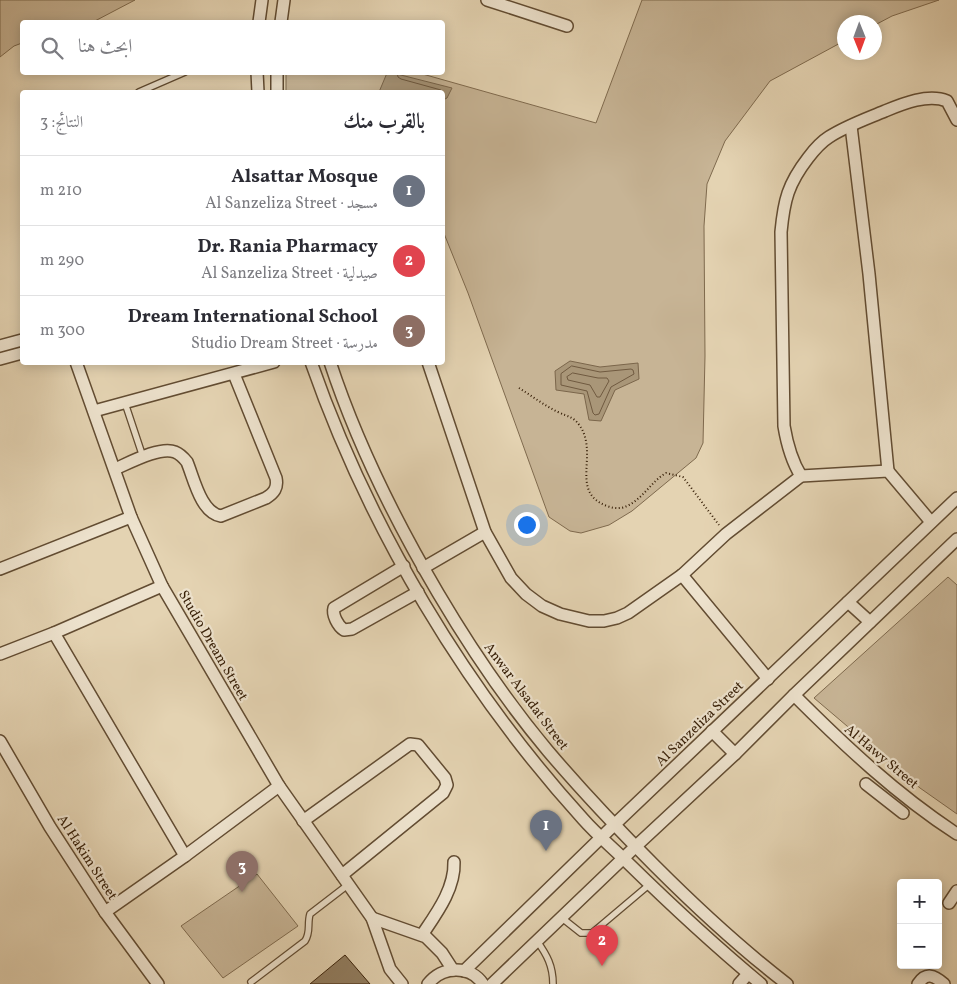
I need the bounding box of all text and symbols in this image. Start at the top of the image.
north arrow [837,15,882,60]
search box [20,20,445,75]
icon: search [38,34,66,62]
text: ابحث هنا [78,34,132,60]
text: بالقرب منك [343,108,425,137]
text: النتائج: 3 [40,112,83,134]
text: Alsattar Mosque [231,164,378,190]
text: 210 m [40,180,82,202]
text: 1 [406,180,412,202]
text: مسجد · Al Sanzeliza Street [205,193,378,215]
text: Dr. Rania Pharmacy [197,234,378,260]
text: 290 m [40,250,84,272]
text: 2 [405,250,413,272]
text: صيدلية · Al Sanzeliza Street [201,263,378,285]
text: Dream International School [128,304,378,330]
text: 300 m [40,320,85,342]
text: 3 [405,320,413,342]
text: مدرسة · Studio Dream Street [191,333,378,355]
your location [514,512,540,538]
street label: Studio Dream Street [173,587,252,704]
street label: Anwar Alsadat Street [479,639,573,755]
street label: Al Sanzeliza Street [652,677,748,771]
street label: Al Hawy Street [840,720,922,794]
pin: 1 [530,810,562,851]
street label: Al Hakim Street [52,812,121,904]
pin: 3 [226,851,258,892]
map controls [897,879,942,969]
button: + [897,879,942,924]
button: − [897,924,942,969]
pin: 2 [586,925,618,966]

